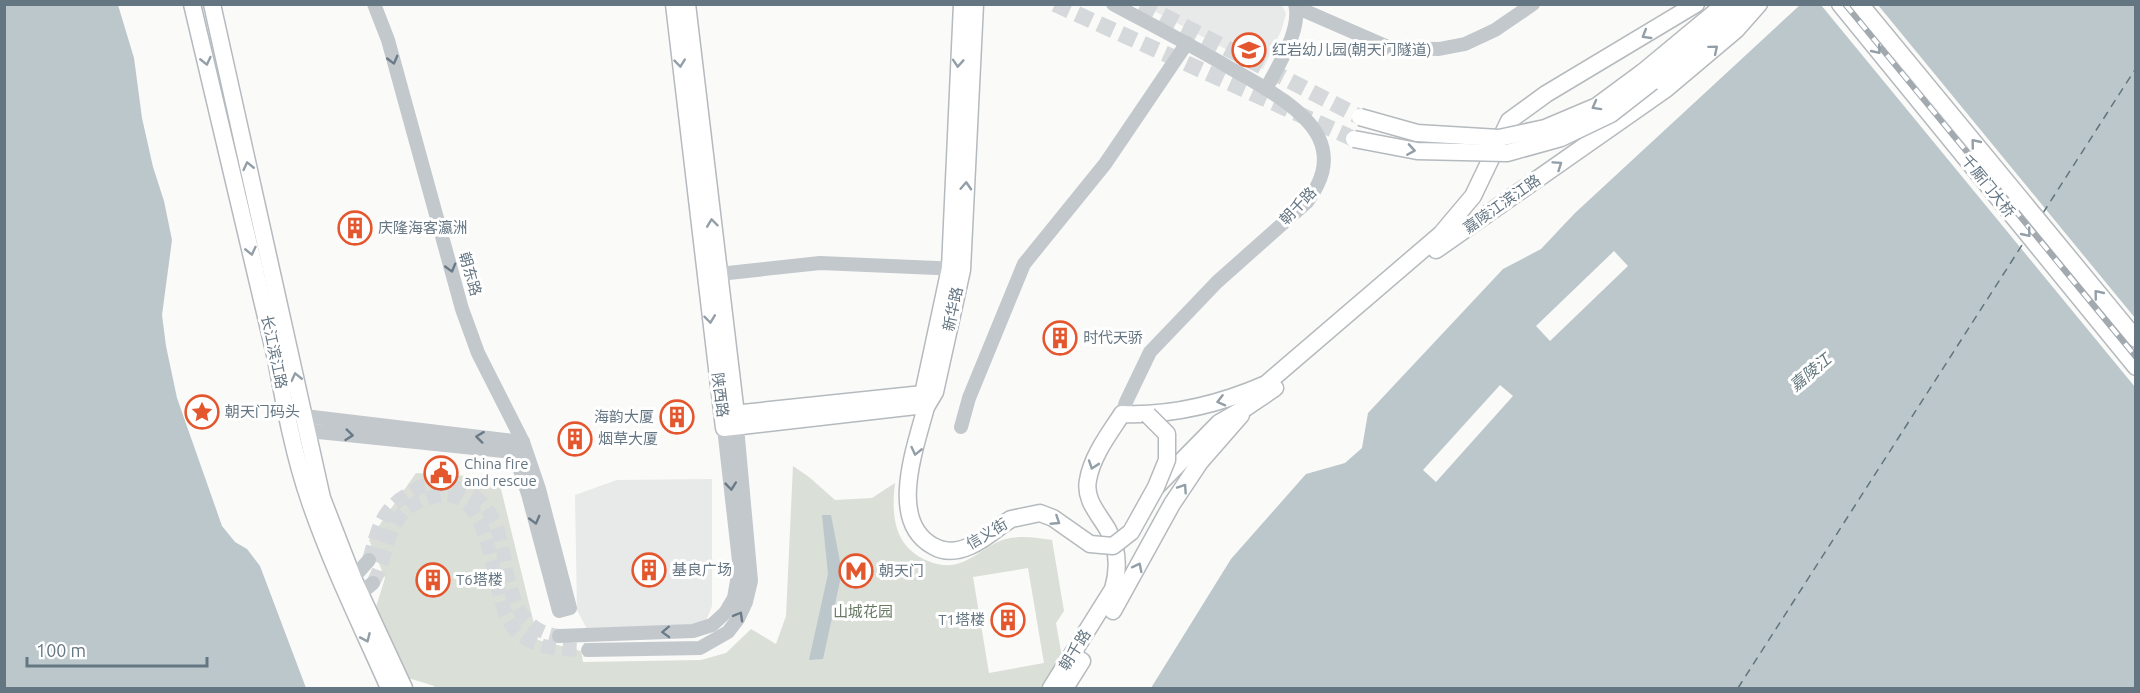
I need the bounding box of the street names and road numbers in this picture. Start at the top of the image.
street label: 千厮门大桥 [1958,151,2019,220]
street label: 嘉陵江滨江路 [1460,171,1543,236]
street label: 朝千路 [1276,184,1319,228]
street label: 朝东路 [456,250,485,298]
street label: 新华路 [940,285,966,333]
street label: 长江滨江路 [258,313,291,390]
street label: 陕西路 [709,372,732,418]
street label: 信义街 [963,515,1010,552]
street label: 朝千路 [1055,626,1094,673]

